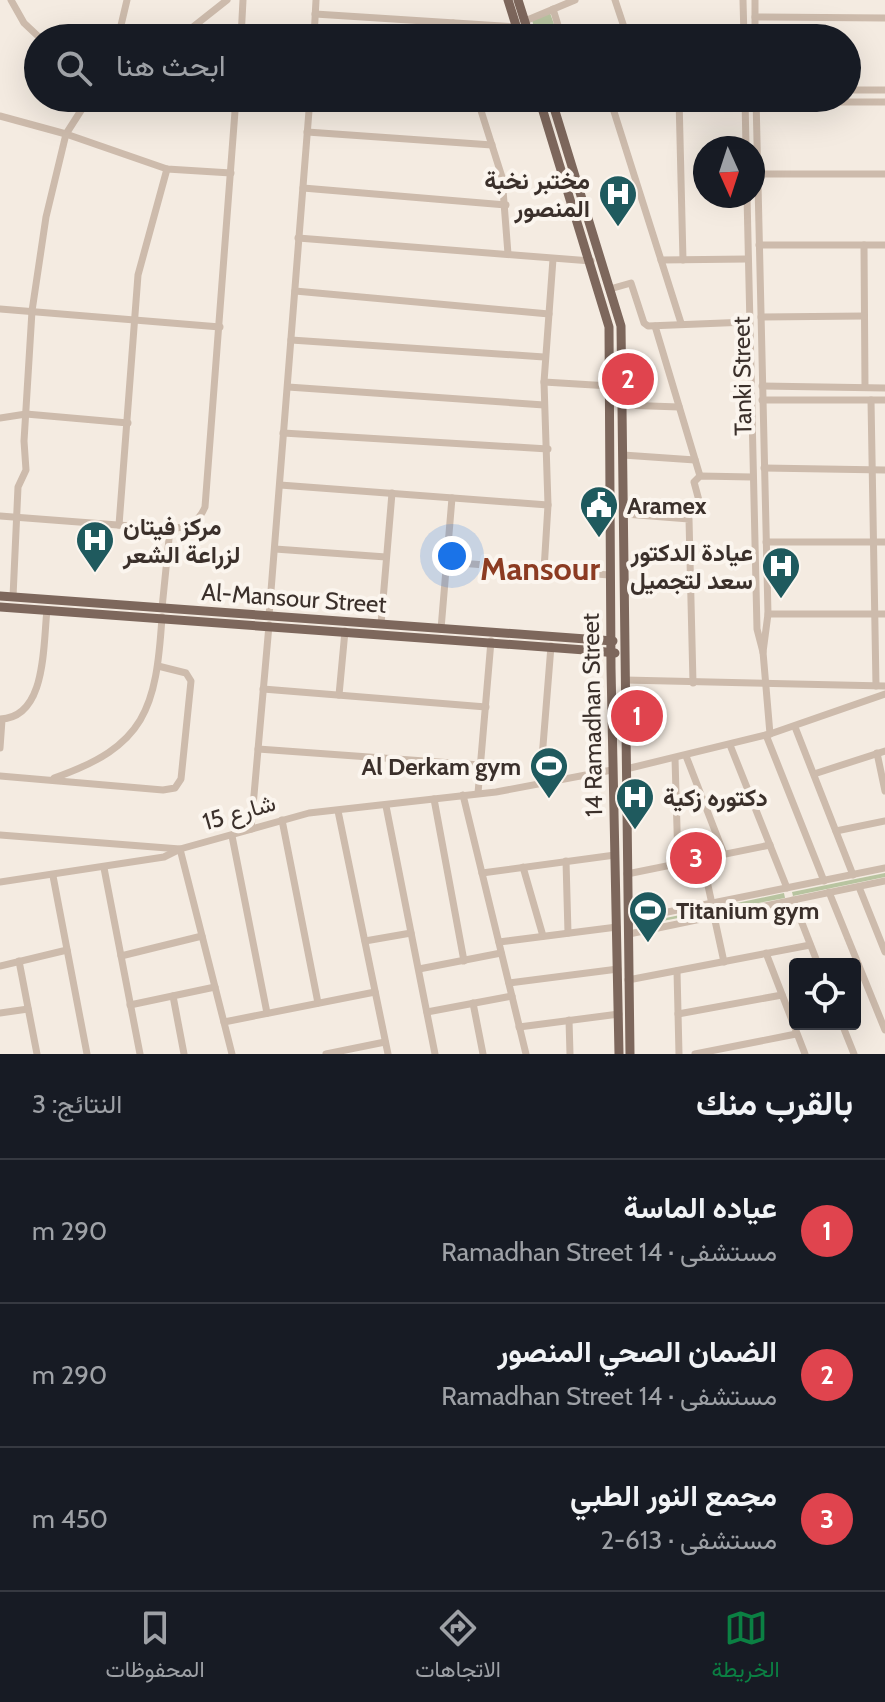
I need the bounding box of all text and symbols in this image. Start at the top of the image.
search box [24,24,861,112]
icon: search [52,46,96,90]
text: ابحث هنا [116,47,226,84]
north arrow [693,136,765,208]
place label: مختبر نخبة المنصور [484,166,590,224]
hospital icon: مختبر نخبة المنصور [597,173,639,228]
street label: Tanki Street [726,316,758,436]
pin: 2 [602,349,654,409]
public building icon: Aramex [578,484,620,539]
place label: Aramex [627,491,707,520]
place label: مركز فيتان لزراعة الشعر [122,512,241,570]
hospital icon: مركز فيتان لزراعة الشعر [74,519,116,574]
your location [432,536,472,576]
place label: عيادة الدكتور سعد لتجميل [630,538,753,595]
hospital icon: عيادة الدكتور سعد لتجميل [760,545,802,600]
district label: Mansour [480,549,600,588]
street label: Al-Mansour Street [201,577,387,619]
street label: 14 Ramadhan Street [576,613,608,817]
pin: 1 [611,686,663,746]
sports icon: Al Derkam gym [528,745,570,800]
place label: Al Derkam gym [362,752,521,781]
hospital icon: دكتوره زكية [614,776,656,831]
place label: دكتوره زكية [663,783,768,813]
street label: شارع 15 [199,788,279,838]
pin: 3 [670,828,722,888]
sports icon: Titanium gym [627,889,669,944]
place label: Titanium gym [676,896,819,925]
map controls [789,958,861,1030]
button: locate [789,958,861,1030]
text: بالقرب منك [696,1082,853,1124]
text: النتائج: 3 [32,1088,122,1120]
text: عياده الماسة [624,1189,777,1226]
text: 290 m [32,1215,107,1247]
text: 1 [822,1215,832,1247]
text: مستشفى · 14 Ramadhan Street [441,1236,777,1268]
text: الضمان الصحي المنصور [497,1333,777,1370]
text: 290 m [32,1359,107,1391]
text: 2 [820,1359,834,1391]
text: مستشفى · 14 Ramadhan Street [441,1380,777,1412]
text: مجمع النور الطبي [570,1477,777,1514]
text: 450 m [32,1503,108,1535]
text: 3 [820,1503,834,1535]
text: مستشفى · 613-2 [600,1524,777,1556]
tab: المحفوظات [105,1606,205,1689]
tab: الاتجاهات [415,1606,501,1689]
tab: الخريطة [712,1606,780,1689]

